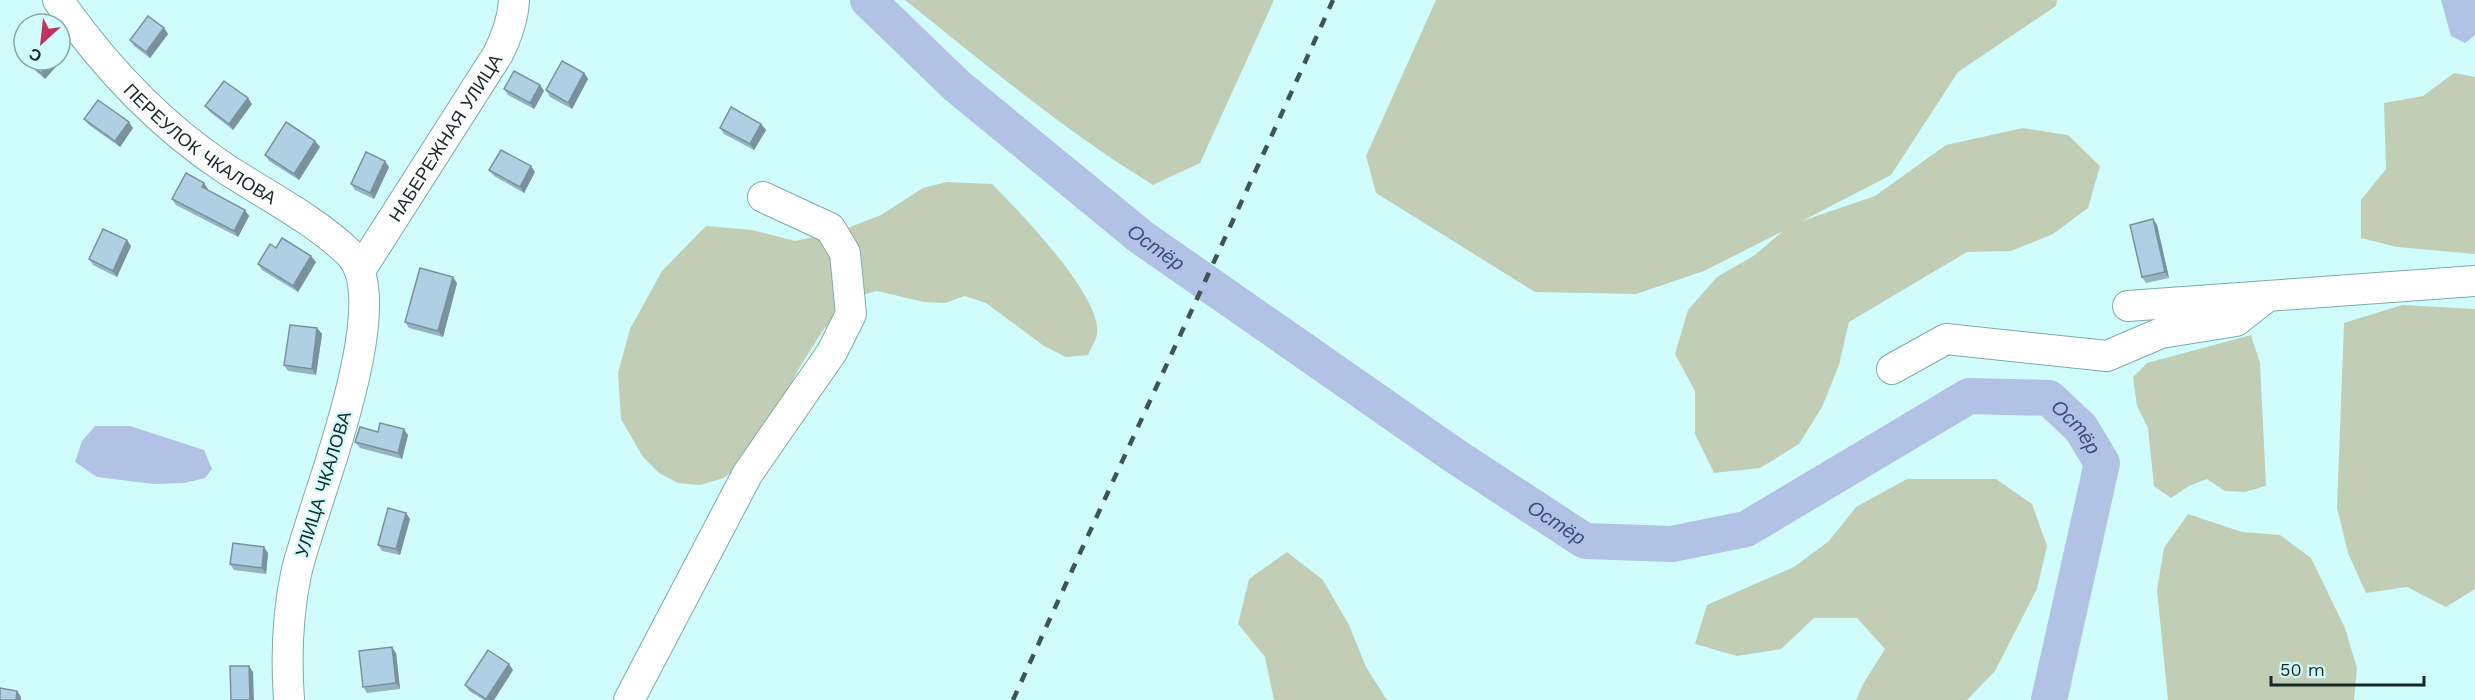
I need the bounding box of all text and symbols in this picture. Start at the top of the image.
north arrow [12,12,72,72]
text: С [26,44,45,66]
street label: НАБЕРЕЖНАЯ УЛИЦА [384,50,506,225]
street label: ПЕРЕУЛОК ЧКАЛОВА [120,79,280,208]
water label: Остёр [1123,219,1189,276]
water label: Остёр [2046,394,2106,458]
street label: УЛИЦА ЧКАЛОВА [291,409,355,559]
water label: Остёр [1523,495,1590,550]
scale bar [2271,649,2424,687]
text: 50 m [2280,659,2325,680]

